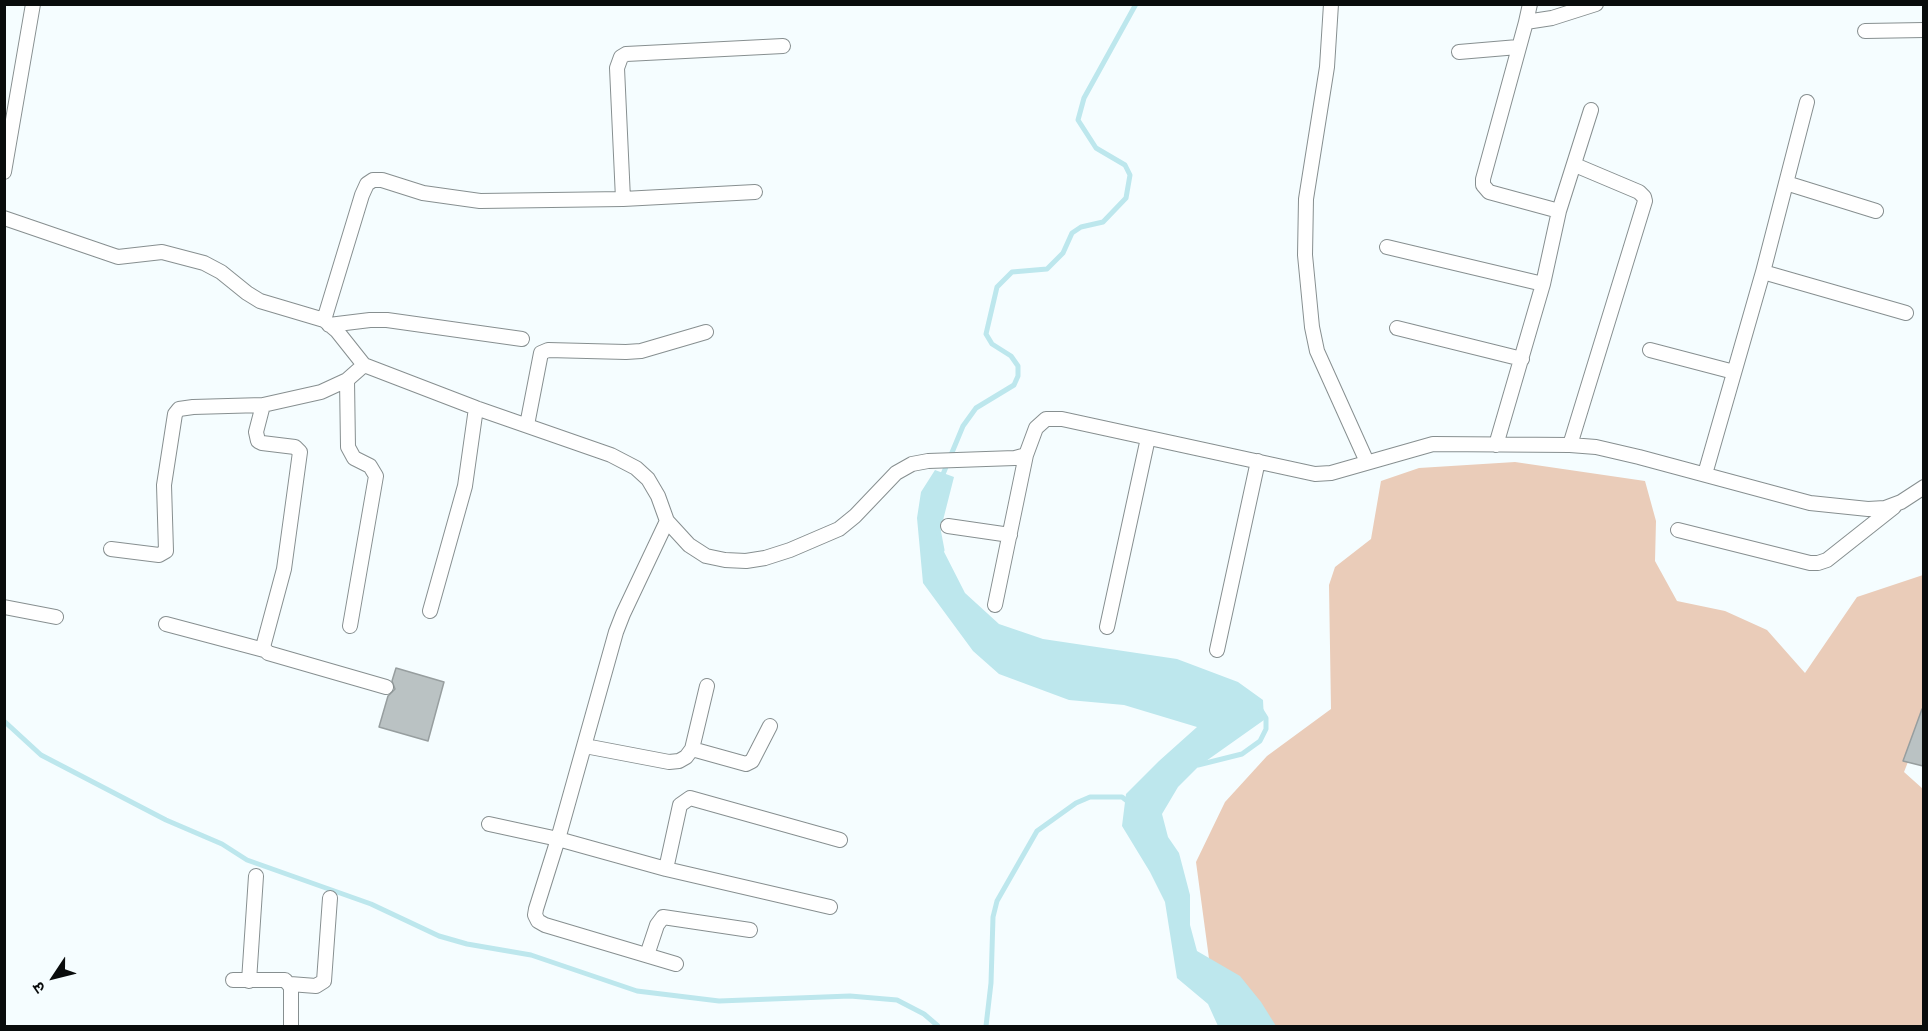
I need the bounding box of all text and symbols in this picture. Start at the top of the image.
north arrow [24,947,84,1007]
text: उ [29,979,48,996]

